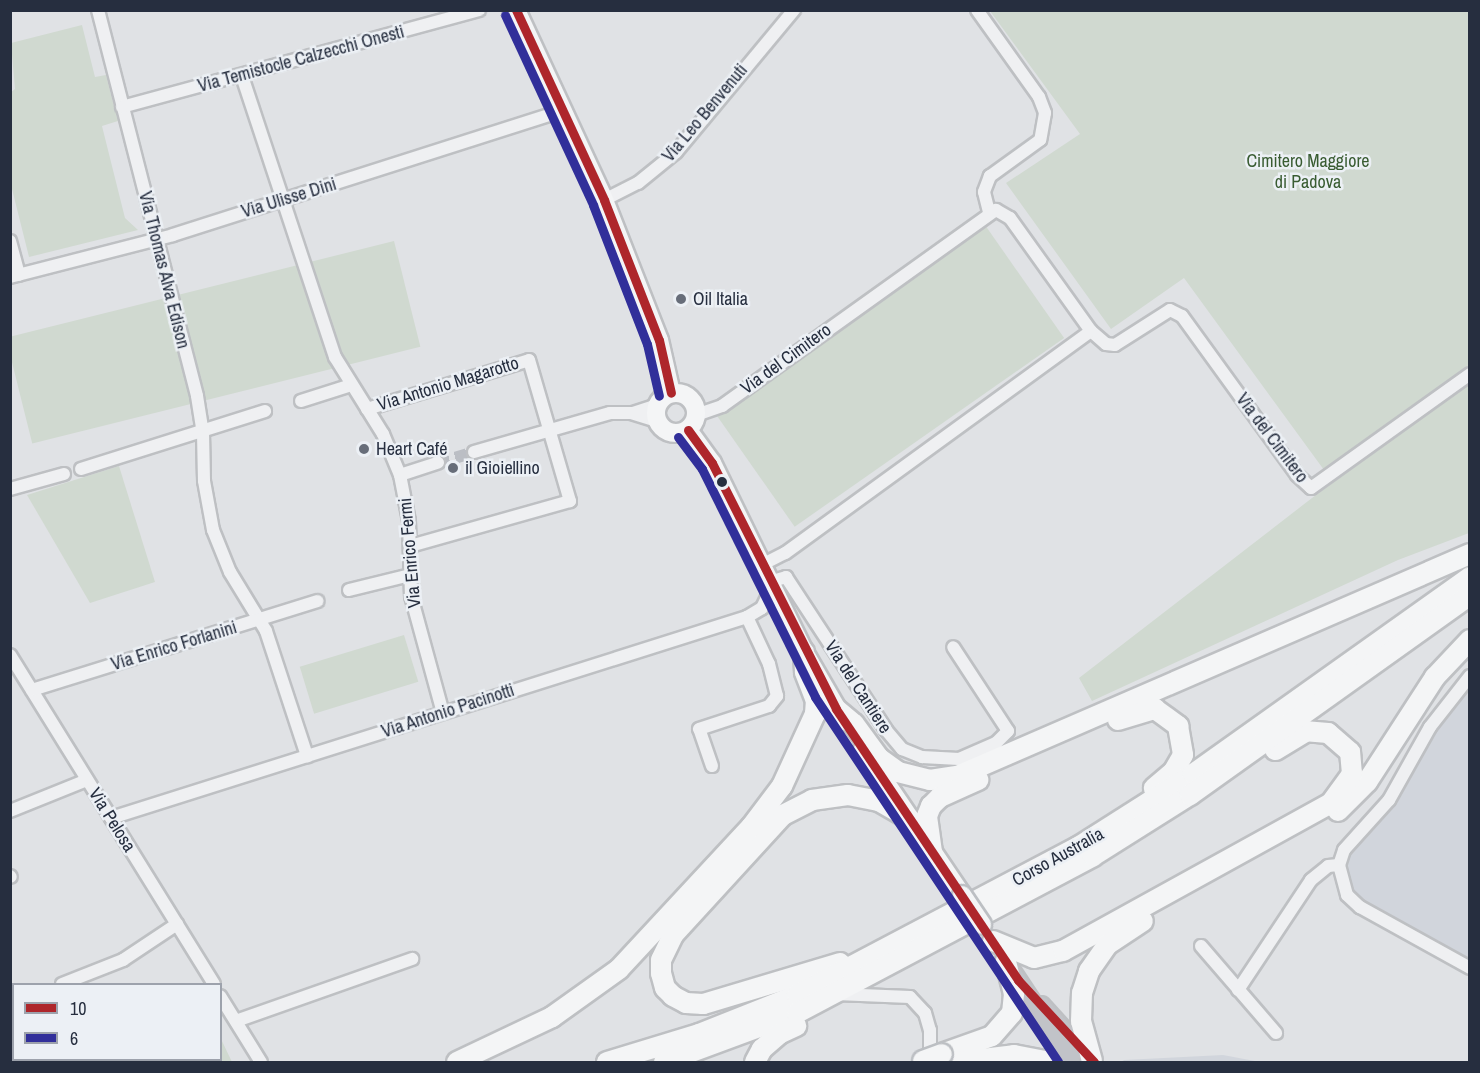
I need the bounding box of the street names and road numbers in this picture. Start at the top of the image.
street label: Via Temistocle Calzecchi Onesti [195,21,407,97]
street label: Via Leo Benvenuti [658,60,752,166]
street label: Via Ulisse Dini [239,173,339,223]
street label: Via Thomas Alva Edison [134,189,194,351]
street label: Via del Cimitero [737,319,835,399]
street label: Via Antonio Magarotto [374,352,522,416]
street label: Via del Cimitero [1231,389,1313,487]
street label: Via Enrico Fermi [394,497,426,609]
street label: Via Enrico Forlanini [109,617,239,675]
street label: Via del Cantiere [820,636,896,738]
street label: Via Antonio Pacinotti [378,679,518,743]
street label: Via Pelosa [84,784,140,856]
street label: Corso Australia [1008,823,1108,891]

